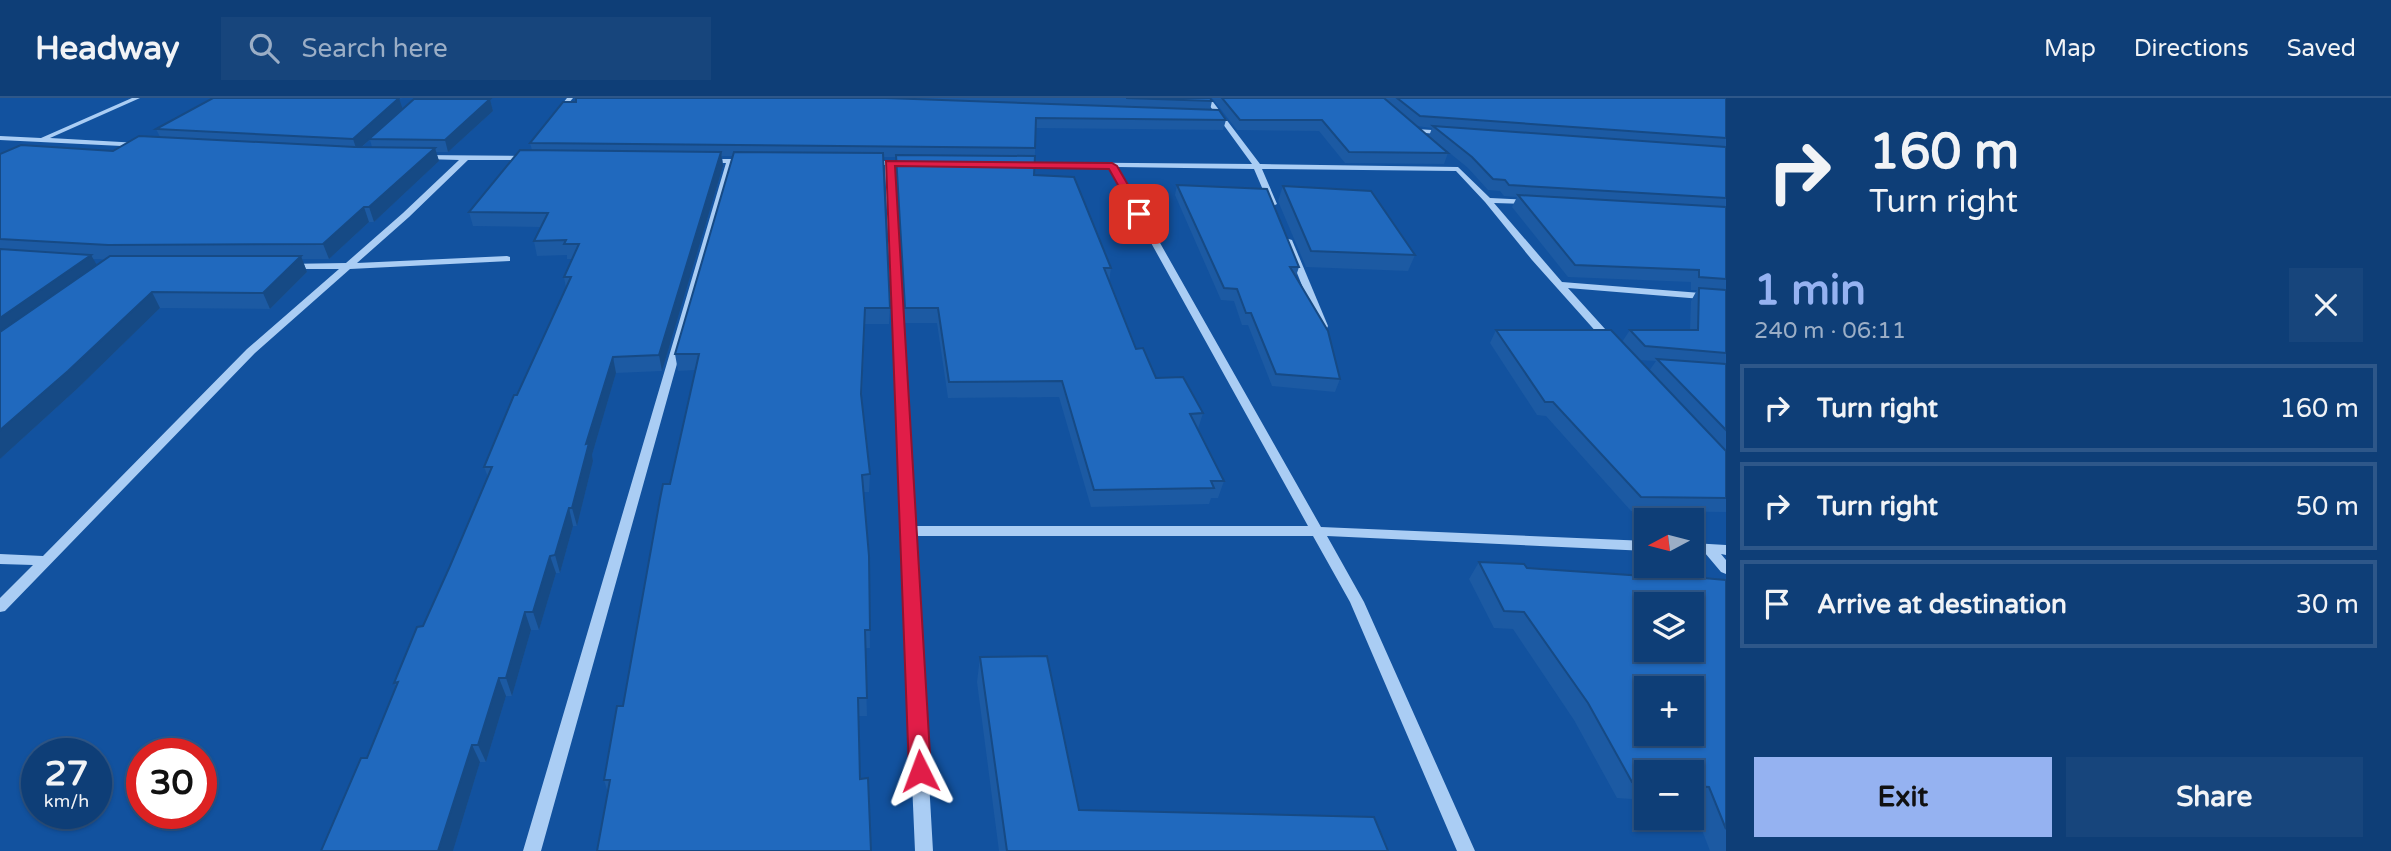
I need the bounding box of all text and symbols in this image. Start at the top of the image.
search box [221,17,711,80]
text: Headway [35,29,179,68]
icon: search [245,29,283,67]
text: Search here [301,33,448,64]
text: Map [2044,34,2096,63]
text: Directions [2134,34,2249,63]
text: Saved [2287,34,2356,63]
text: 160 m [1869,123,2019,182]
icon: right [1754,126,1845,217]
text: Turn right [1869,183,2018,221]
pin [1109,184,1169,244]
icon: arrive [1120,195,1158,233]
text: 1 min [1754,265,1866,316]
button: close [2289,268,2363,342]
text: 240 m · 06:11 [1754,317,1906,345]
icon: right [1758,389,1796,427]
text: Turn right [1817,393,1938,424]
text: 160 m [2279,393,2359,424]
icon: right [1758,487,1796,525]
text: Turn right [1817,491,1938,522]
text: 50 m [2296,491,2359,522]
north arrow [1634,508,1704,578]
map controls [1634,508,1704,830]
icon: arrive [1758,585,1796,623]
text: Arrive at destination [1817,589,2067,620]
text: 30 m [2296,589,2359,620]
button: layers [1634,592,1704,662]
button: + [1634,676,1704,746]
position arrow [883,734,957,808]
speed limit sign: 30 [126,738,217,829]
text: 27 [45,753,88,795]
button: Exit [1754,757,2052,837]
button: Share [2066,757,2363,837]
button: − [1634,760,1704,830]
text: km/h [44,790,89,812]

